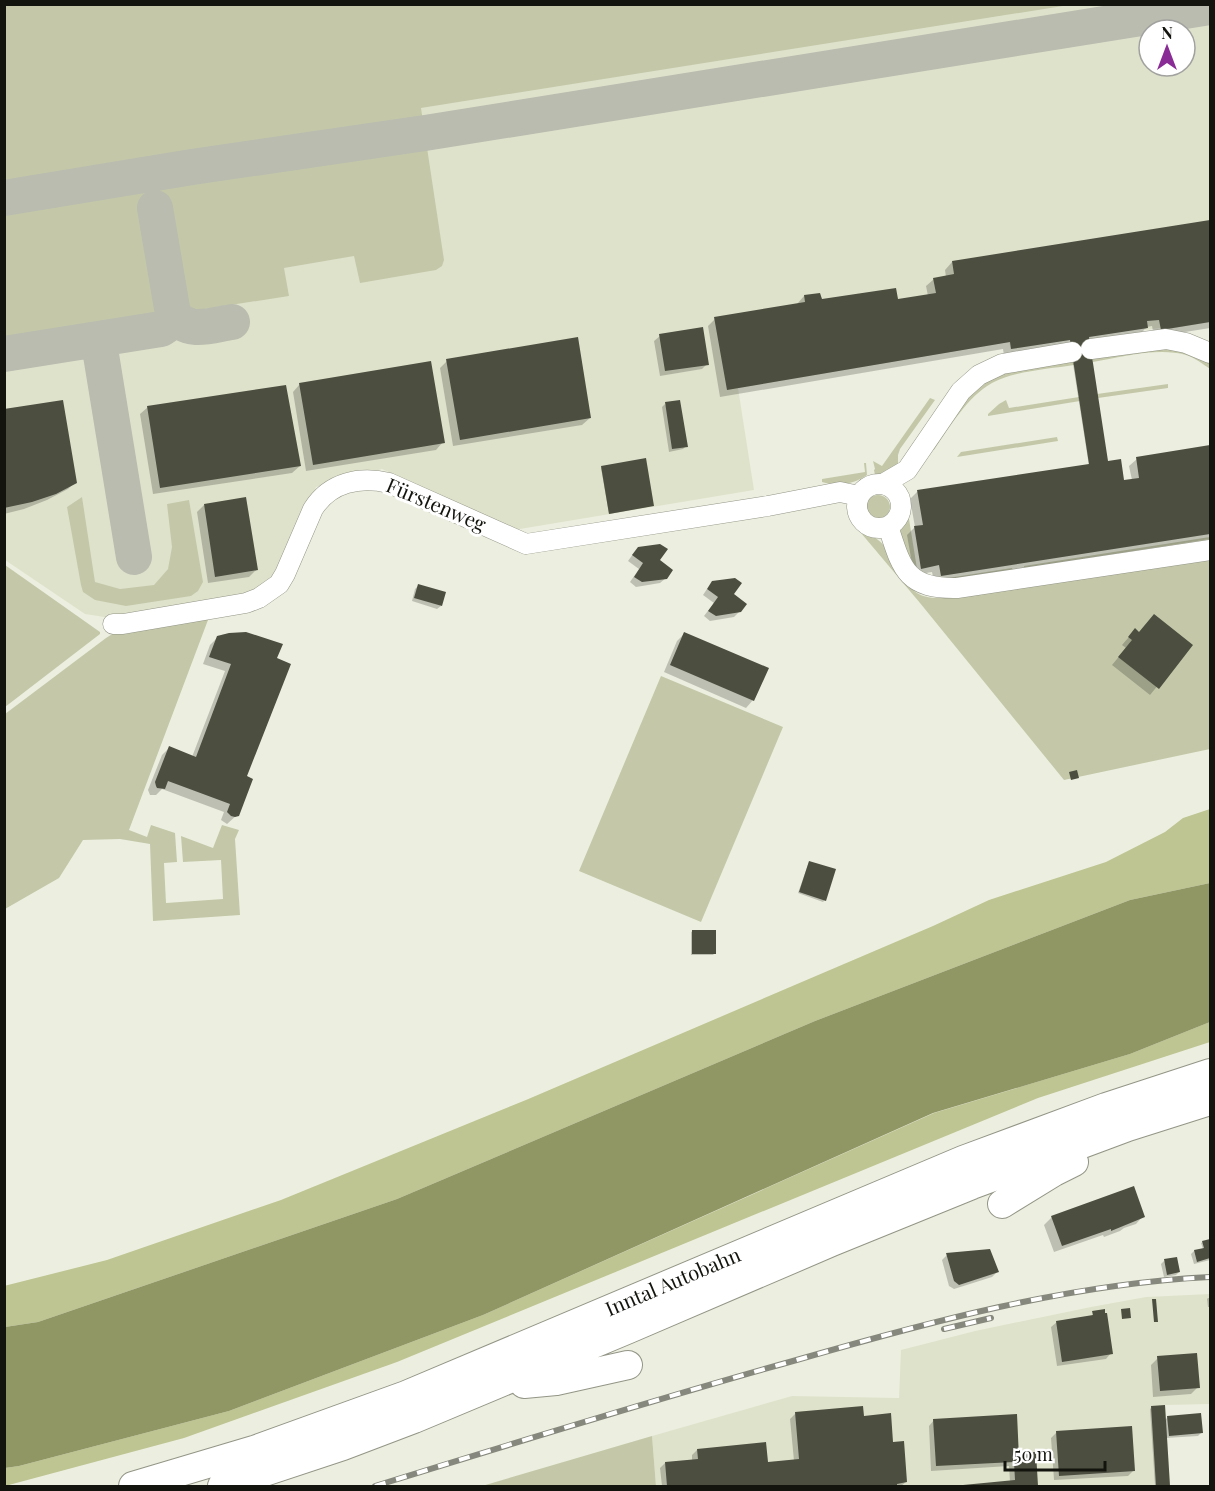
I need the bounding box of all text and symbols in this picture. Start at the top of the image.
north arrow [1137,18,1197,78]
text: N [1161,22,1173,43]
street label: Fürstenweg [383,471,491,537]
street label: Inntal Autobahn [601,1240,744,1321]
scale bar [1005,1434,1106,1472]
text: 50 m [1014,1442,1053,1466]

